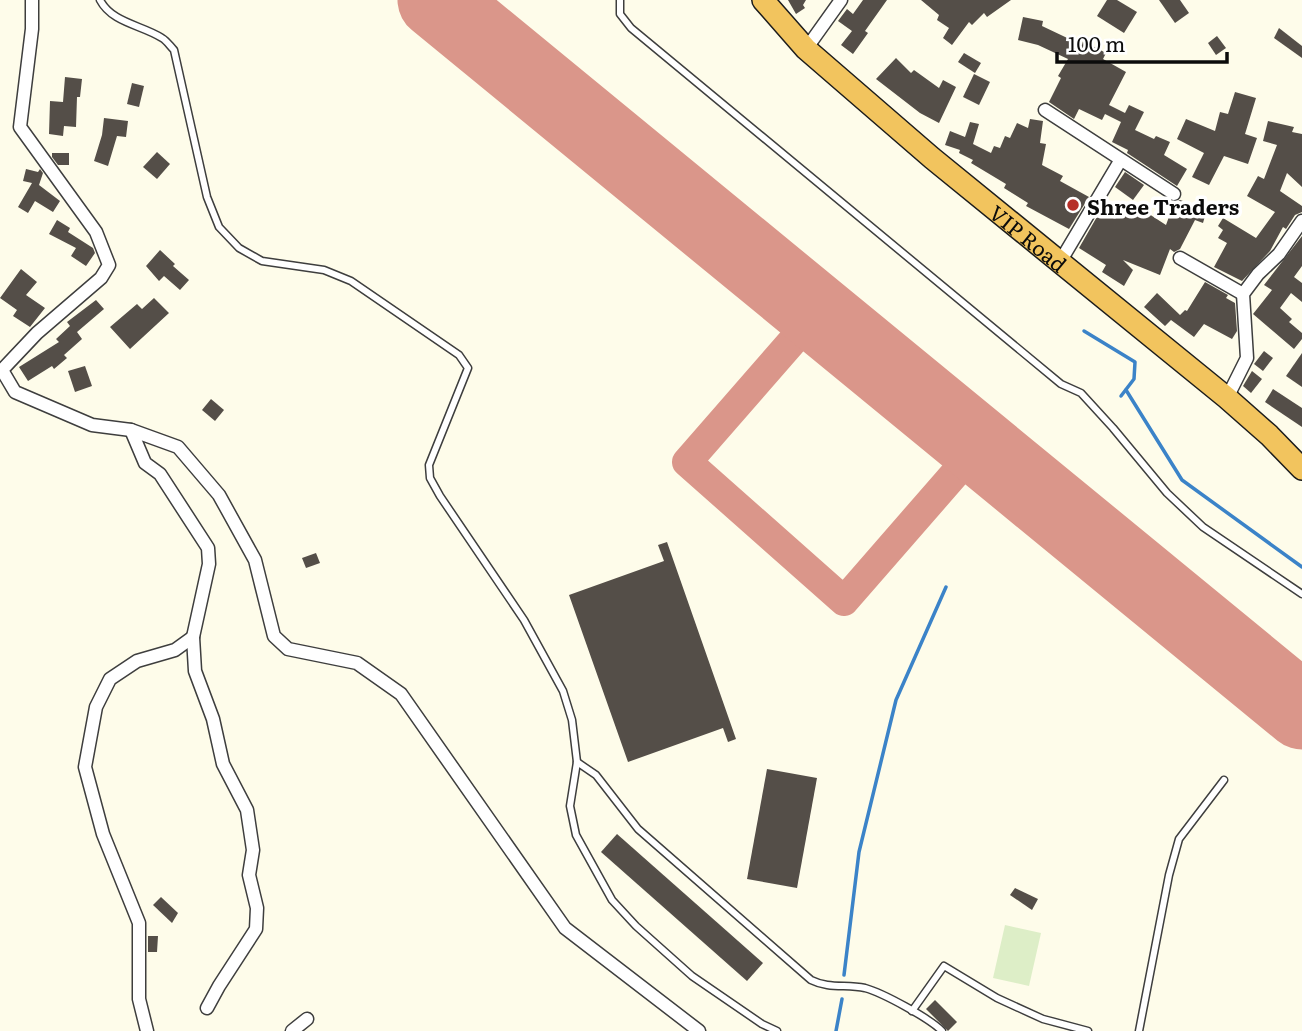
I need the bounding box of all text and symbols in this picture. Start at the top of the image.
scale bar [1057,21,1227,65]
text: 100 m [1068,27,1125,58]
place label: Shree Traders [1087,190,1239,221]
street label: VIP Road [984,196,1075,278]
marker: Shree Traders [1065,197,1081,213]

